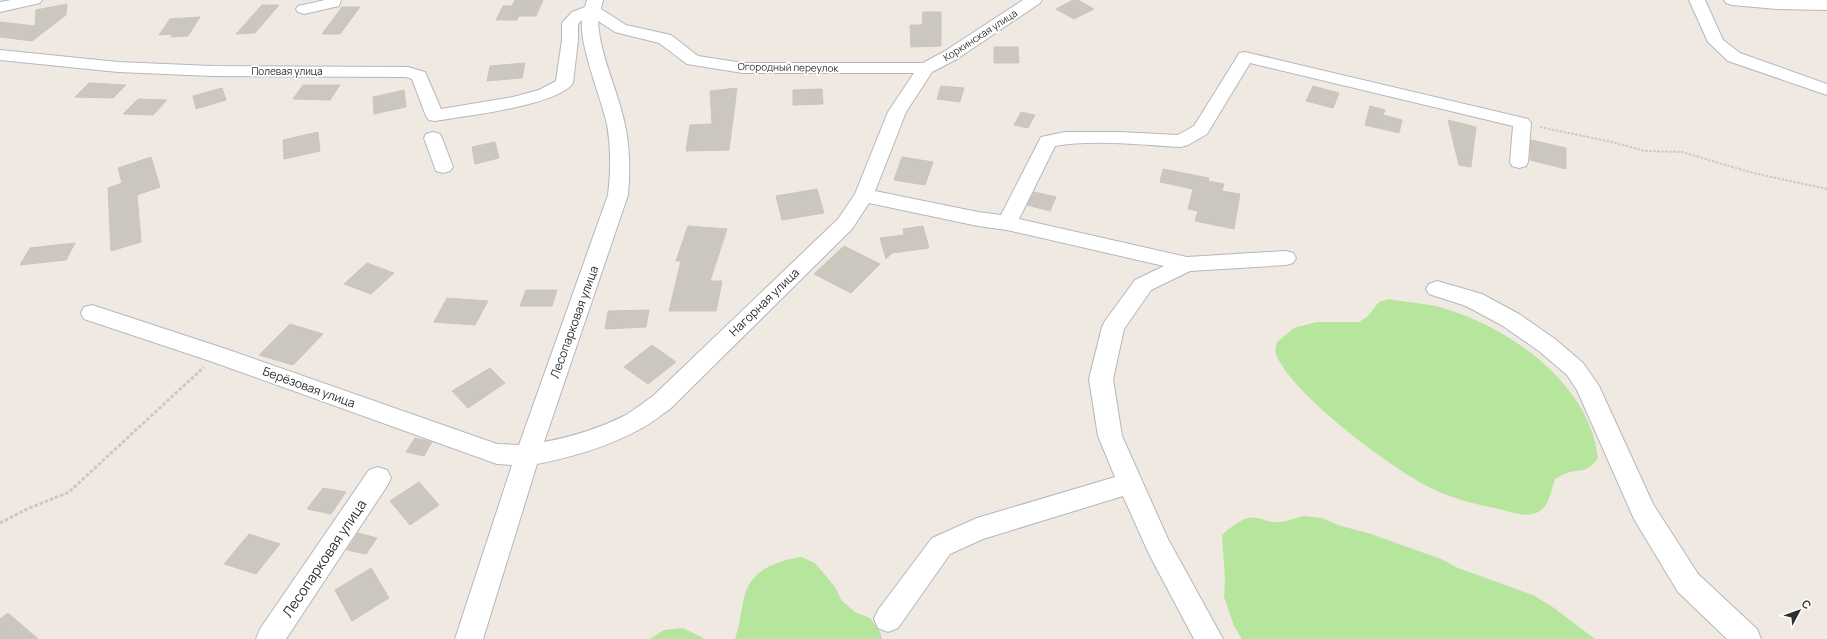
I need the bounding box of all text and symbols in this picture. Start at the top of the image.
street label: Коркинская улица [940,6,1020,64]
street label: Огородный переулок [738,59,840,75]
street label: Полевая улица [251,64,323,78]
street label: Лесопарковая улица [546,263,602,381]
street label: Нагорная улица [725,264,803,340]
street label: Берёзовая улица [260,362,358,412]
street label: Лесопарковая улица [277,495,371,621]
north arrow [1779,591,1819,631]
text: С [1799,596,1815,612]

